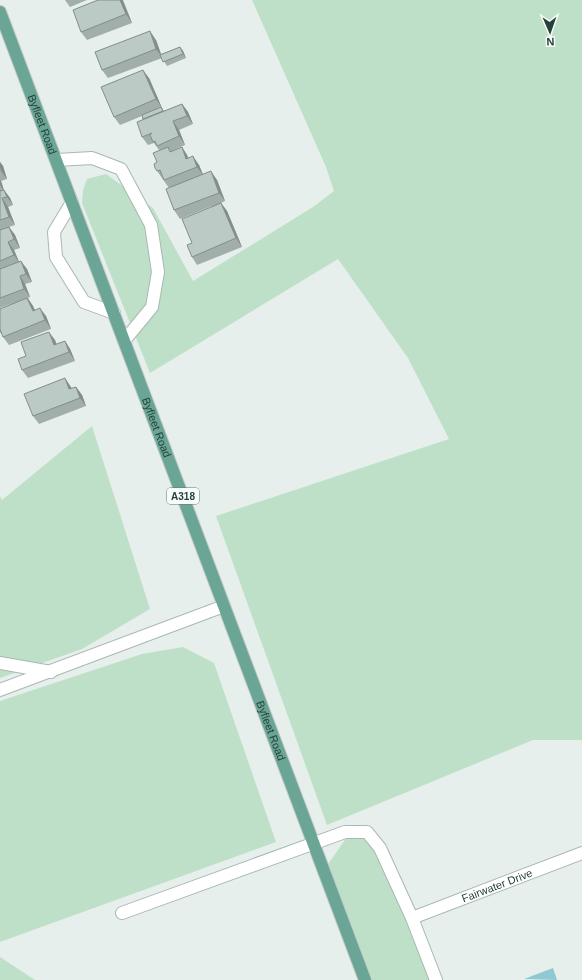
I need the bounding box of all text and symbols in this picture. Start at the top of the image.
north arrow [530,12,570,52]
text: N [546,36,555,48]
street label: Byfleet Road [26,93,59,156]
street label: Byfleet Road [140,396,173,459]
road number: A318 [167,488,199,504]
street label: Byfleet Road [254,699,288,762]
street label: Fairwater Drive [460,867,534,904]

